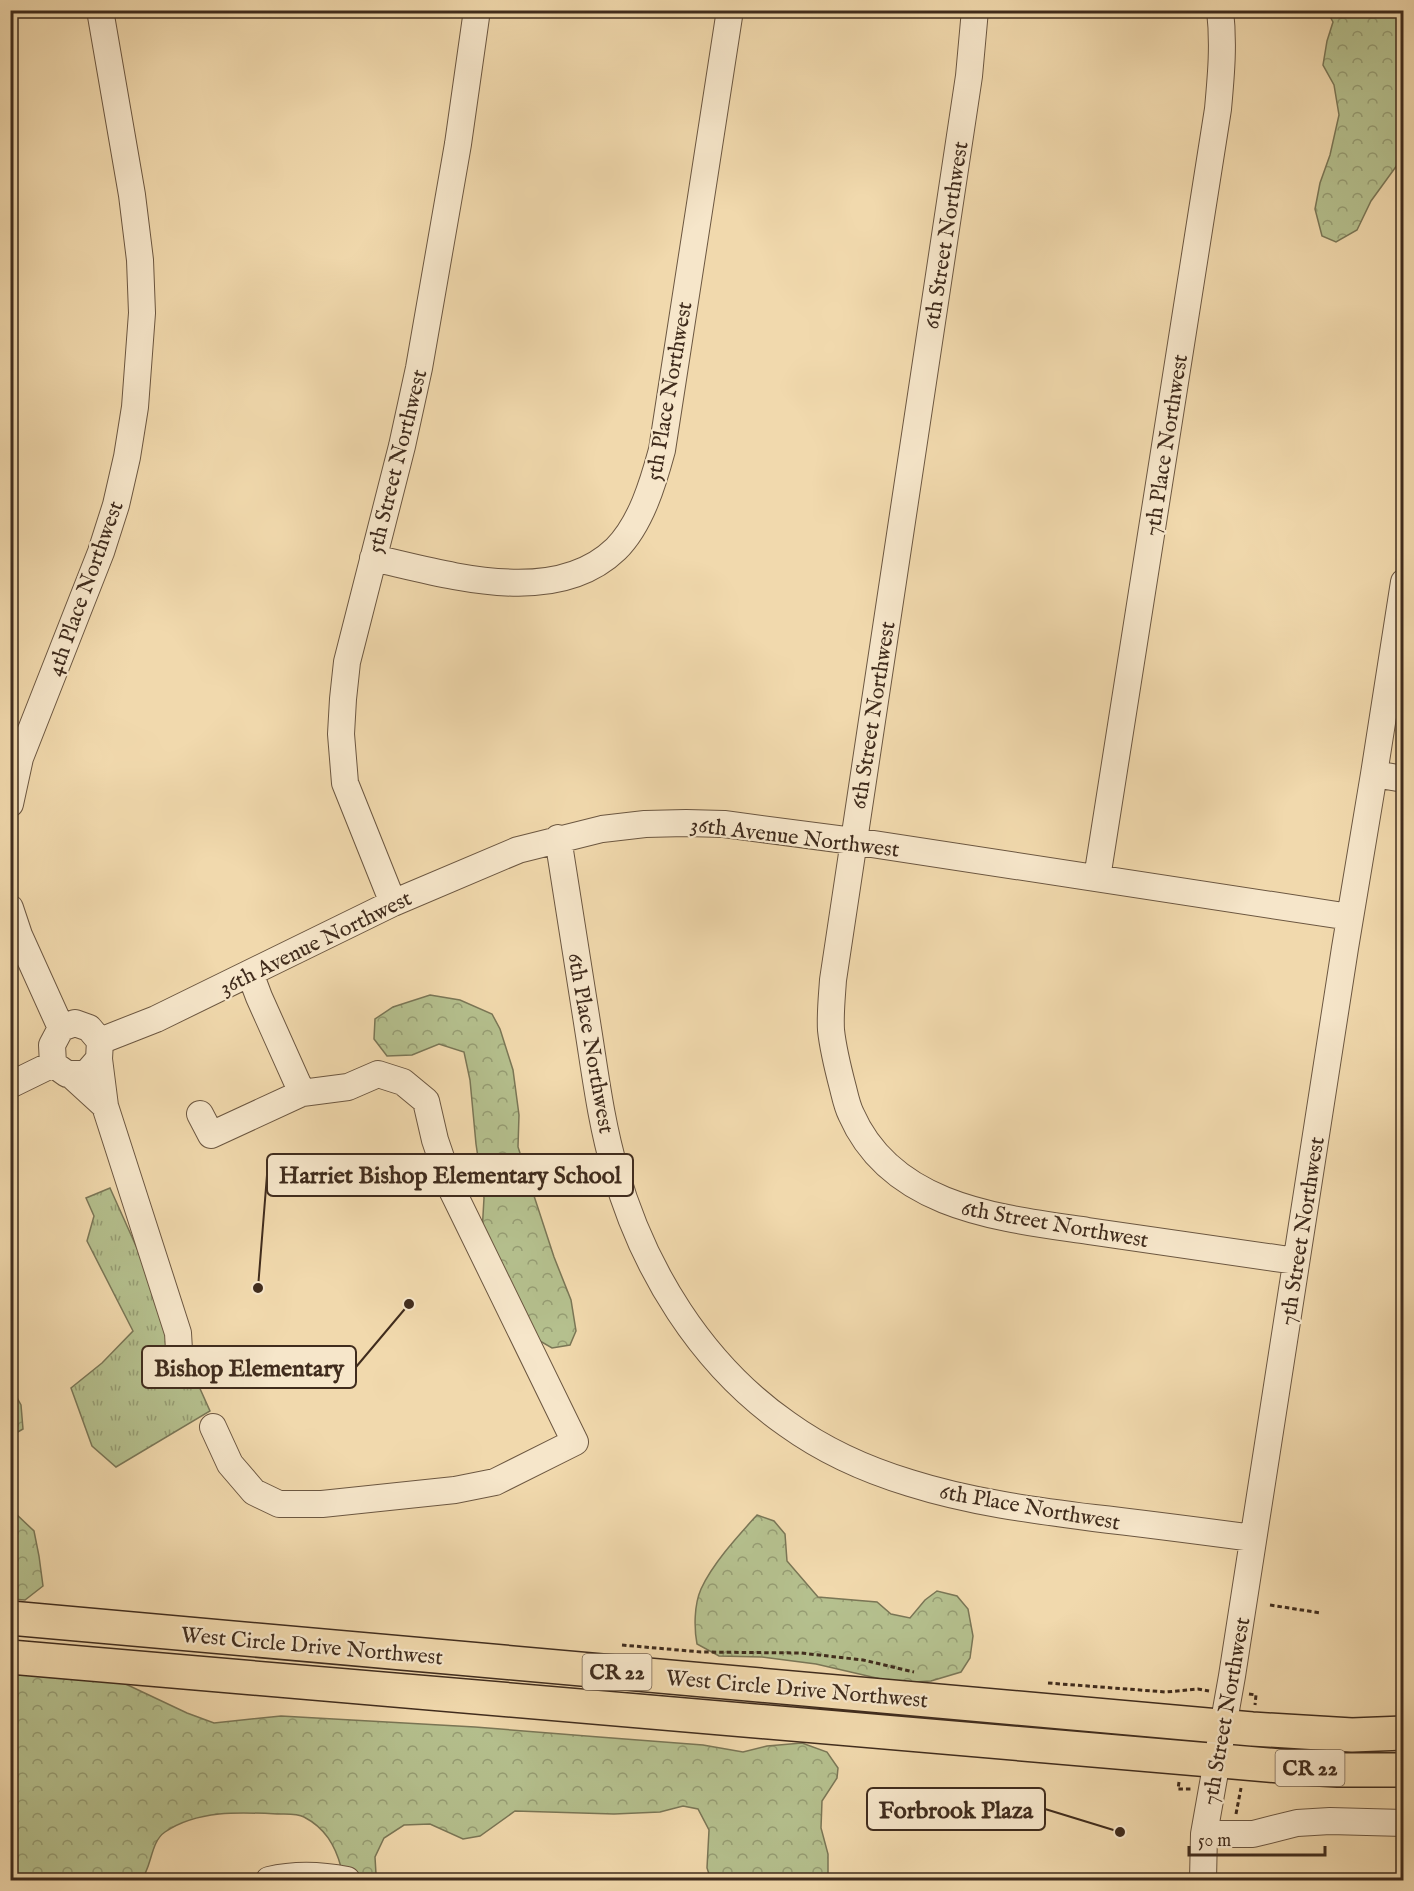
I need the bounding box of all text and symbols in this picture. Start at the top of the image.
street label: 6th Street Northwest [918,139,976,331]
street label: 5th Place Northwest [640,299,700,483]
street label: 7th Place Northwest [1139,352,1195,538]
street label: 5th Street Northwest [362,366,434,556]
street label: 4th Place Northwest [41,497,131,680]
street label: 6th Street Northwest [845,619,903,811]
street label: 36th Avenue Northwest [689,811,901,865]
street label: 36th Avenue Northwest [215,885,417,1003]
street label: 6th Place Northwest [560,951,620,1136]
street label: 7th Street Northwest [1274,1134,1332,1328]
callout: Harriet Bishop Elementary School [267,1154,633,1196]
text: Harriet Bishop Elementary School [279,1161,622,1192]
street label: 6th Street Northwest [959,1195,1151,1255]
callout: Bishop Elementary [142,1346,356,1388]
text: Bishop Elementary [154,1354,345,1385]
street label: 6th Place Northwest [937,1478,1123,1538]
street label: 7th Street Northwest [1197,1615,1257,1808]
street label: West Circle Drive Northwest [180,1622,444,1672]
road number: CR 22 [582,1654,652,1690]
street label: West Circle Drive Northwest [665,1665,929,1715]
road number: CR 22 [1276,1750,1344,1786]
callout: Forbrook Plaza [867,1788,1045,1830]
text: Forbrook Plaza [879,1796,1034,1827]
scale bar [1189,1819,1326,1857]
text: 50 m [1198,1830,1231,1853]

